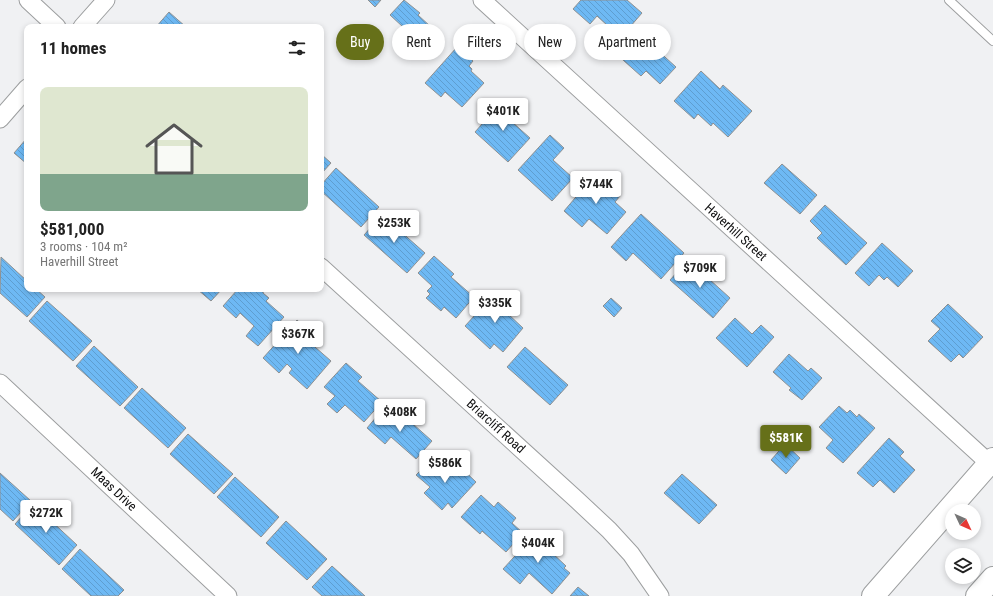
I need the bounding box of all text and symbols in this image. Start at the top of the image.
chip: Buy [336,24,384,60]
chip: Rent [392,24,445,60]
chip: Filters [453,24,516,60]
chip: New [524,24,576,60]
chip: Apartment [584,24,671,60]
icon: filters [286,37,308,59]
text: 11 homes [40,38,106,58]
pin: $401K [475,98,531,132]
text: $401K [486,103,520,118]
icon: home [138,113,210,185]
pin: $744K [568,171,624,205]
text: $744K [579,176,613,191]
street label: Haverhill Street [702,200,770,264]
pin: $253K [366,210,422,244]
text: $253K [377,215,411,230]
text: $581,000 [40,219,104,239]
text: 3 rooms · 104 m² [40,239,127,254]
text: Haverhill Street [40,254,118,269]
pin: $709K [672,255,728,289]
text: $709K [683,260,717,275]
pin: $335K [467,290,523,324]
text: $335K [478,295,512,310]
pin: $367K [270,321,326,355]
text: $367K [281,326,315,341]
street label: Briarcliff Road [464,396,528,456]
pin: $408K [372,399,428,433]
text: $408K [383,404,417,419]
pin: $581K [758,425,814,459]
text: $581K [769,430,803,445]
pin: $586K [417,450,473,484]
text: $586K [428,455,462,470]
street label: Maas Drive [88,464,140,514]
pin: $272K [18,500,74,534]
north arrow [945,504,981,540]
map controls [945,504,981,584]
text: $272K [29,505,63,520]
pin: $404K [510,530,566,564]
text: $404K [521,535,555,550]
button: layers [945,548,981,584]

